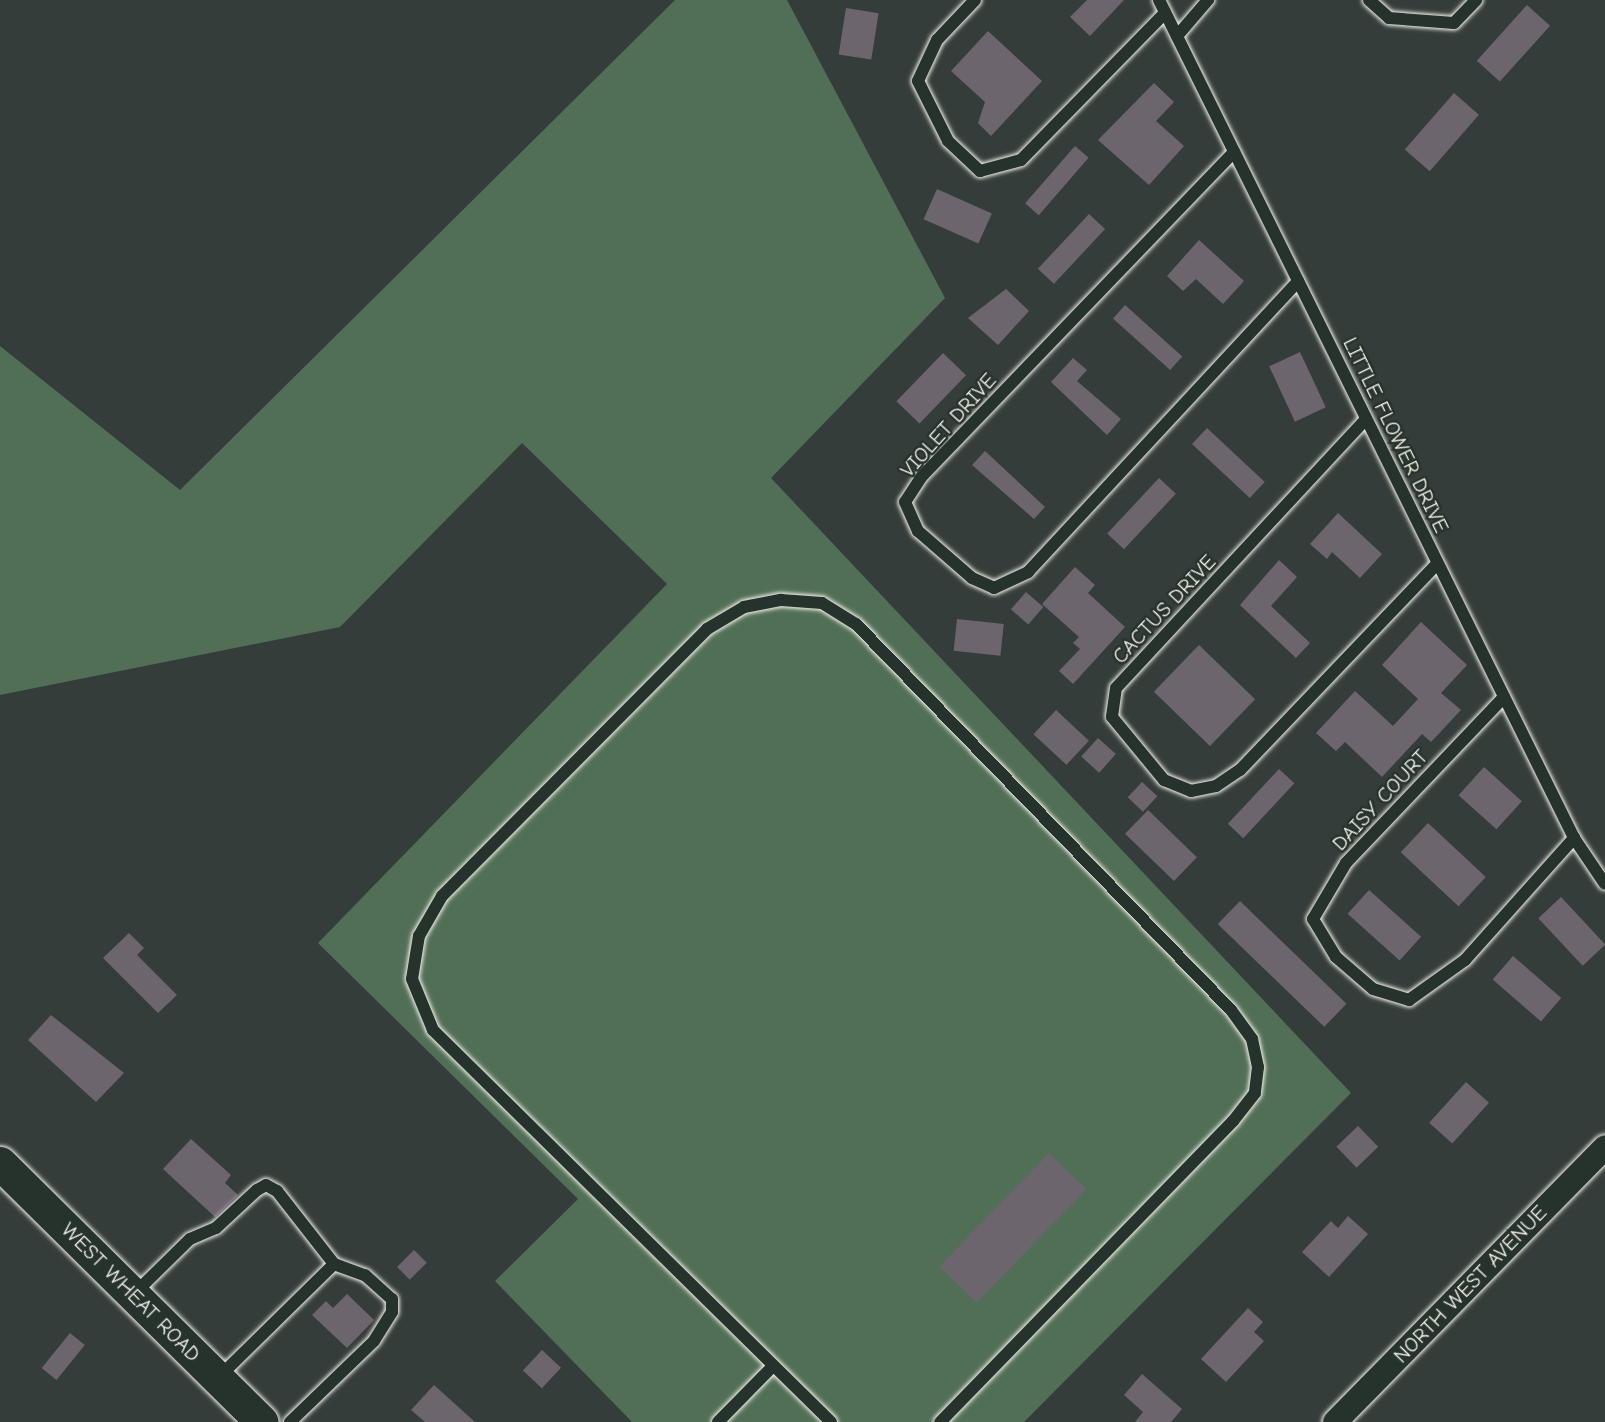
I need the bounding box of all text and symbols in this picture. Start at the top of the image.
street label: LITTLE FLOWER DRIVE [1338,333,1454,537]
street label: VIOLET DRIVE [895,368,1001,482]
street label: CACTUS DRIVE [1107,549,1221,669]
street label: DAISY COURT [1327,744,1433,856]
street label: NORTH WEST AVENUE [1388,1200,1552,1368]
street label: WEST WHEAT ROAD [56,1217,206,1367]

